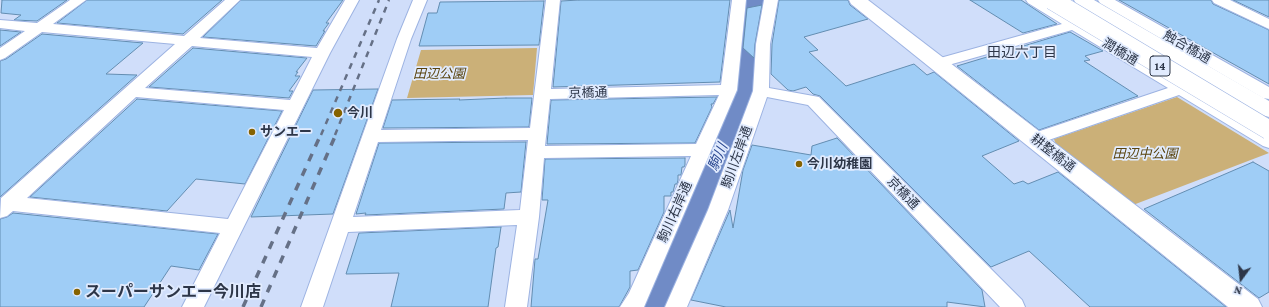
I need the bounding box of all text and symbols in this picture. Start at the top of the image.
street label: 触合橋通 [1161,27,1213,67]
street label: 潤橋通 [1099,35,1141,69]
district label: 田辺六丁目 [987,45,1057,61]
road number: 14 [1150,56,1170,76]
park label: 田辺公園 [413,66,465,82]
street label: 京橋通 [568,85,608,101]
place label: 今川 [347,105,373,121]
marker: 今川 [332,107,344,119]
place label: サンエー [260,124,312,140]
street label: 駒川左岸通 [719,124,755,190]
marker: サンエー [247,127,257,137]
street label: 耕整橋通 [1028,131,1078,175]
water label: 駒川 [705,141,731,173]
park label: 田辺中公園 [1113,146,1177,162]
place label: 今川幼稚園 [807,156,872,172]
marker: 今川幼稚園 [794,159,804,169]
street label: 京橋通 [884,174,922,212]
street label: 駒川右岸通 [655,179,695,245]
north arrow [1221,259,1261,299]
place label: スーパーサンエー今川店 [85,282,261,302]
text: N [1233,284,1243,297]
marker: スーパーサンエー今川店 [72,287,82,297]

